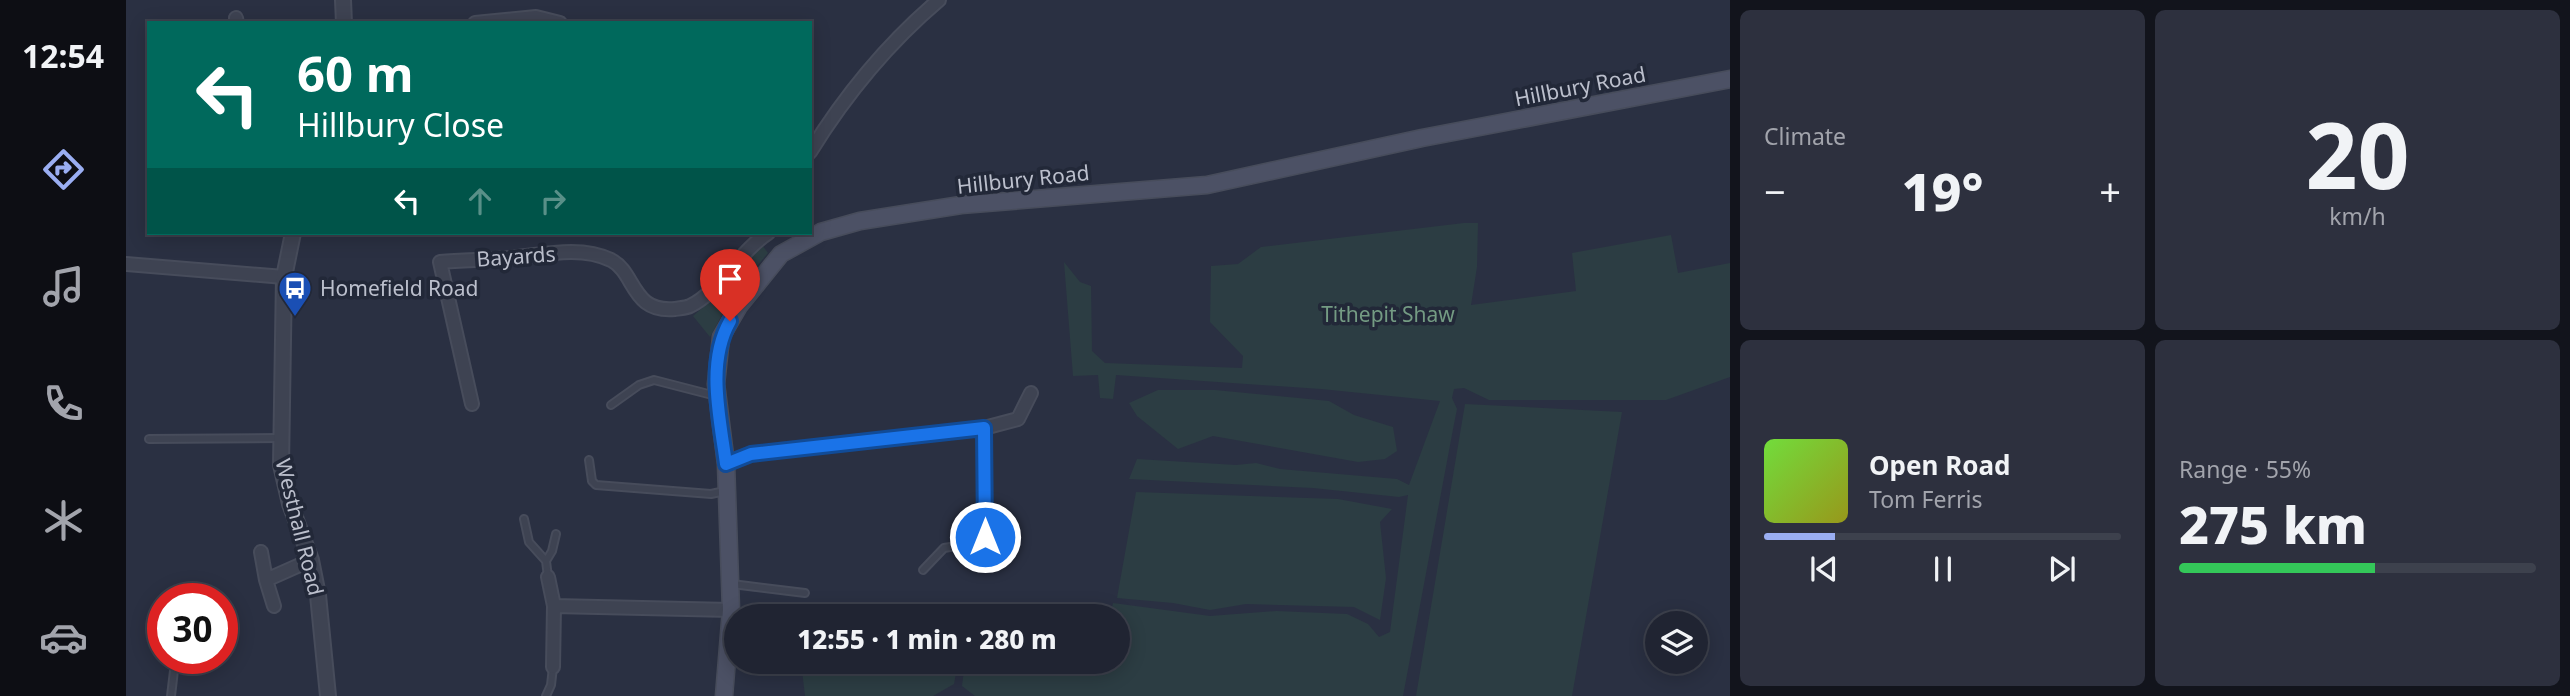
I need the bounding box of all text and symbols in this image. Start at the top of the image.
text: 12:54 [22,34,104,77]
text: 60 m [297,40,414,106]
icon: left [182,49,273,140]
street label: Hillbury Road [1512,60,1648,112]
text: 20 [2305,92,2410,216]
text: Hillbury Close [297,103,504,146]
text: Climate [1764,120,1846,152]
icon: directions [39,145,88,194]
text: 19° [1901,155,1984,226]
street label: Hillbury Road [955,158,1091,200]
text: − [1764,165,1786,217]
text: + [2099,165,2121,217]
icon: left [388,182,426,220]
icon: ahead [461,182,499,220]
icon: right [534,182,572,220]
text: km/h [2329,200,2386,232]
street label: Bayards [476,239,556,273]
pin [700,249,760,321]
icon: arrive [711,260,749,298]
icon: music [39,262,88,311]
bus stop icon: Homefield Road [276,269,314,318]
place label: Homefield Road [320,274,479,302]
park label: Tithepit Shaw [1321,300,1455,328]
icon: phone [39,379,88,428]
text: Open Road [1869,447,2011,483]
text: Range · 55% [2179,453,2311,485]
street label: Westhall Road [269,456,331,598]
text: Tom Ferris [1869,483,1982,515]
text: 275 km [2179,488,2367,559]
icon: climate [39,496,88,545]
position arrow [948,500,1022,574]
icon: previous [1805,550,1843,588]
icon: pause [1924,550,1962,588]
icon: next [2043,550,2081,588]
speed limit sign: 30 [147,583,238,674]
map controls [1645,611,1708,674]
button: layers [1645,611,1708,674]
icon: car [39,613,88,662]
text: 12:55 · 1 min · 280 m [797,621,1057,657]

